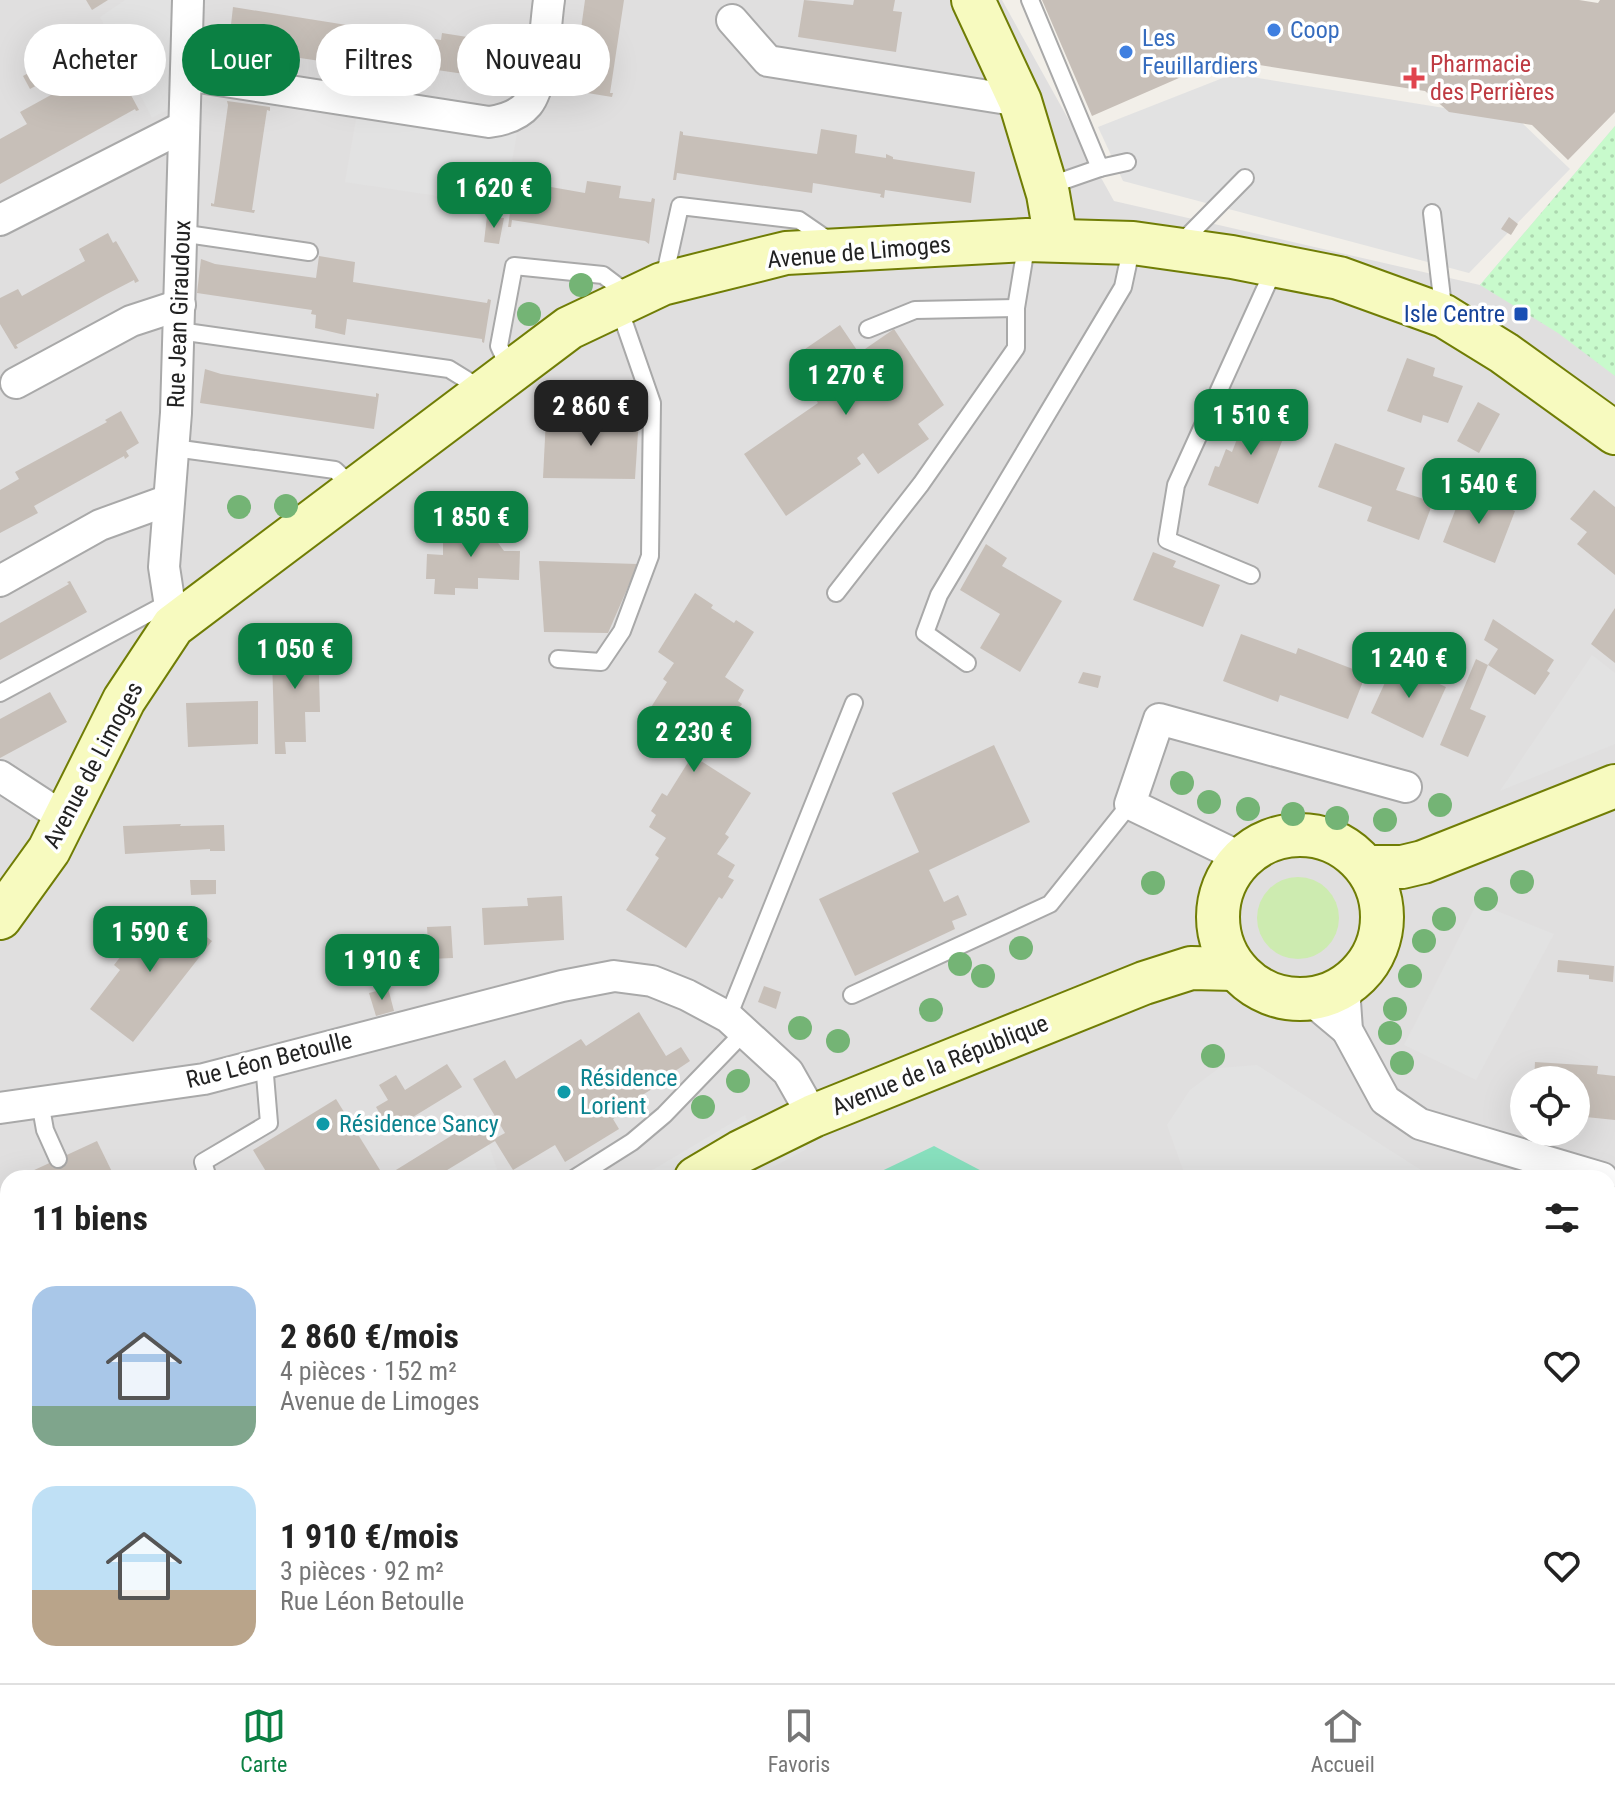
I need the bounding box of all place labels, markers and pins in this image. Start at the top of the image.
place label: Coop [1290,16,1340,44]
marker: Coop [1265,21,1283,39]
place label: Les Feuillardiers [1142,24,1258,80]
marker: Les Feuillardiers [1117,43,1135,61]
place label: Pharmacie des Perrières [1430,50,1555,106]
marker: Pharmacie des Perrières [1405,69,1423,87]
pin: 1 620 € [420,162,568,230]
place label: Isle Centre [1404,300,1505,328]
marker: Isle Centre [1512,305,1530,323]
pin: 1 270 € [772,349,920,417]
pin: 2 860 € [517,380,665,448]
pin: 1 510 € [1177,389,1325,457]
pin: 1 540 € [1405,458,1553,526]
pin: 1 850 € [397,491,545,559]
pin: 1 050 € [221,623,369,691]
pin: 1 240 € [1335,632,1483,700]
pin: 2 230 € [620,706,768,774]
pin: 1 590 € [76,906,224,974]
pin: 1 910 € [308,934,456,1002]
place label: Résidence Lorient [580,1064,678,1120]
marker: Résidence Lorient [555,1083,573,1101]
place label: Résidence Sancy [339,1110,499,1138]
marker: Résidence Sancy [314,1115,332,1133]

